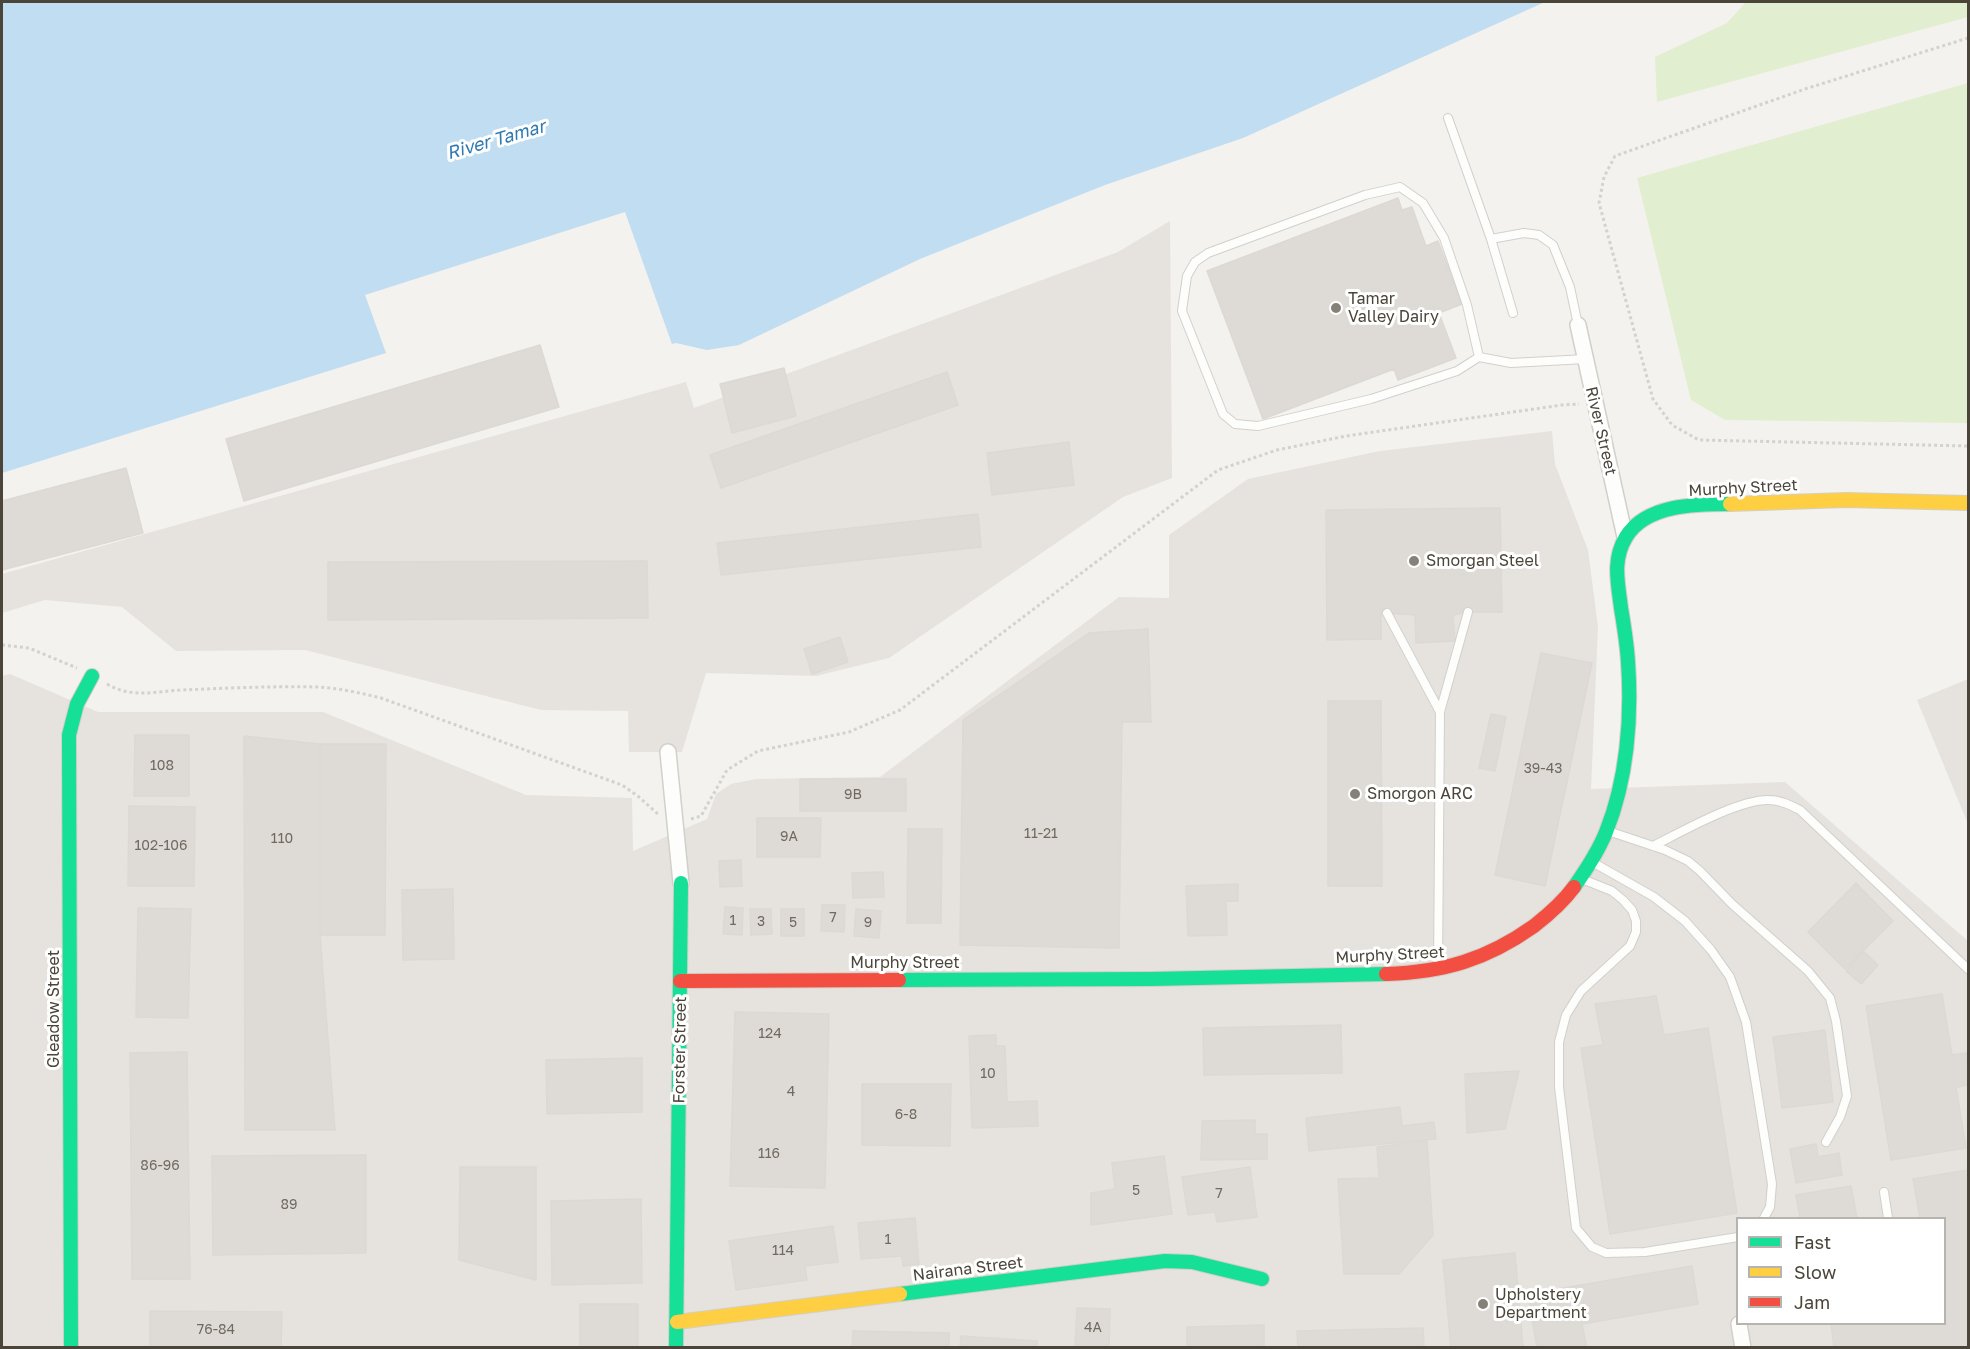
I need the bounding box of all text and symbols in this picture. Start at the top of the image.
water label: River Tamar [444,116,548,164]
place label: Tamar Valley Dairy [1348,289,1439,327]
marker: Tamar Valley Dairy [1329,301,1343,315]
street label: River Street [1581,385,1621,477]
street label: Murphy Street [1688,476,1798,500]
place label: Smorgan Steel [1426,551,1539,571]
marker: Smorgan Steel [1407,554,1421,568]
house number: 108 [150,758,174,774]
house number: 39-43 [1524,761,1562,777]
place label: Smorgon ARC [1367,784,1473,804]
house number: 9B [844,787,862,803]
marker: Smorgon ARC [1348,787,1362,801]
house number: 11-21 [1024,826,1058,842]
house number: 9A [780,829,798,845]
house number: 110 [271,831,293,847]
house number: 102-106 [135,838,187,854]
house number: 7 [829,910,837,926]
house number: 1 [730,913,736,929]
house number: 3 [757,914,765,930]
house number: 5 [789,915,797,931]
house number: 9 [864,915,872,931]
street label: Murphy Street [1335,943,1445,967]
street label: Gleadow Street [44,950,64,1068]
street label: Murphy Street [850,953,960,973]
street label: Forster Street [669,996,691,1104]
house number: 124 [758,1026,782,1042]
house number: 10 [980,1066,996,1082]
house number: 4 [787,1084,795,1100]
house number: 6-8 [895,1107,917,1123]
house number: 116 [758,1146,780,1162]
house number: 86-96 [140,1158,180,1174]
house number: 5 [1132,1183,1140,1199]
house number: 7 [1215,1186,1223,1202]
house number: 89 [280,1197,298,1213]
legend [1736,1217,1946,1325]
text: Fast [1794,1231,1831,1253]
house number: 1 [885,1232,891,1248]
house number: 114 [772,1243,794,1259]
street label: Nairana Street [912,1253,1024,1285]
text: Slow [1794,1261,1836,1283]
place label: Upholstery Department [1495,1285,1587,1323]
text: Jam [1794,1291,1830,1313]
marker: Upholstery Department [1476,1297,1490,1311]
house number: 4A [1084,1320,1102,1336]
house number: 76-84 [197,1322,235,1338]

